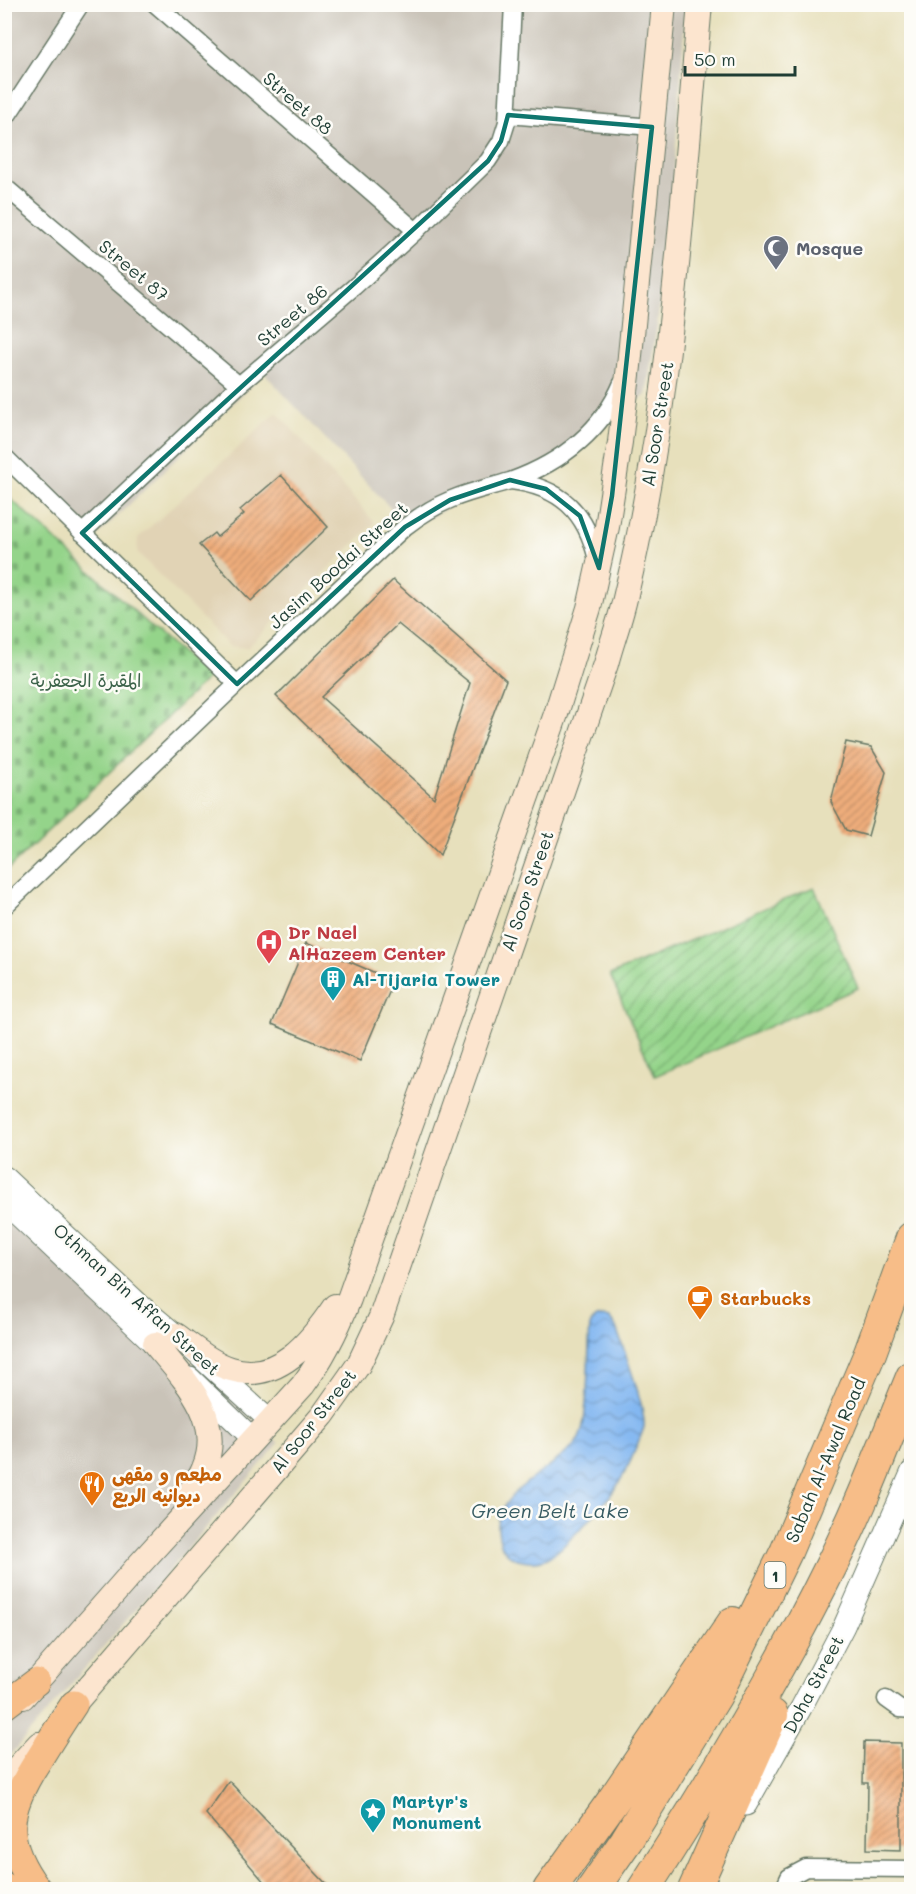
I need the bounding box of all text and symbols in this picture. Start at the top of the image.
scale bar [685,39,794,77]
text: 50 m [694,47,736,71]
street label: Street 88 [258,66,338,140]
mosque icon: Mosque [761,233,791,271]
street label: Street 87 [94,234,174,306]
place label: Mosque [796,236,863,260]
street label: Street 86 [252,279,332,351]
street label: Al Soor Street [635,360,679,488]
street label: Jasim Boodai Street [263,496,413,634]
park label: المقبرة الجعفرية [30,668,142,692]
street label: Al Soor Street [495,827,559,955]
place label: Dr Nael AlHazeem Center [288,920,446,965]
hospital icon: Dr Nael AlHazeem Center [254,927,284,965]
building icon: Al-Tijaria Tower [318,964,348,1002]
place label: Al-Tijaria Tower [352,967,500,991]
street label: Othman Bin Affan Street [48,1218,226,1380]
cafe icon: Starbucks [685,1283,715,1321]
place label: Starbucks [720,1286,811,1310]
street label: Al Soor Street [265,1364,361,1478]
street label: Sabah Al-Awal Road [779,1374,871,1546]
place label: مطعم و مقهى ديوانيه الربع [112,1462,222,1509]
restaurant icon: مطعم و مقهى ديوانيه الربع [77,1469,107,1507]
water label: Green Belt Lake [471,1497,629,1523]
road number: 1 [764,1562,786,1588]
street label: Doha Street [777,1631,849,1737]
place label: Martyr's Monument [392,1789,481,1834]
place icon: Martyr's Monument [358,1796,388,1834]

